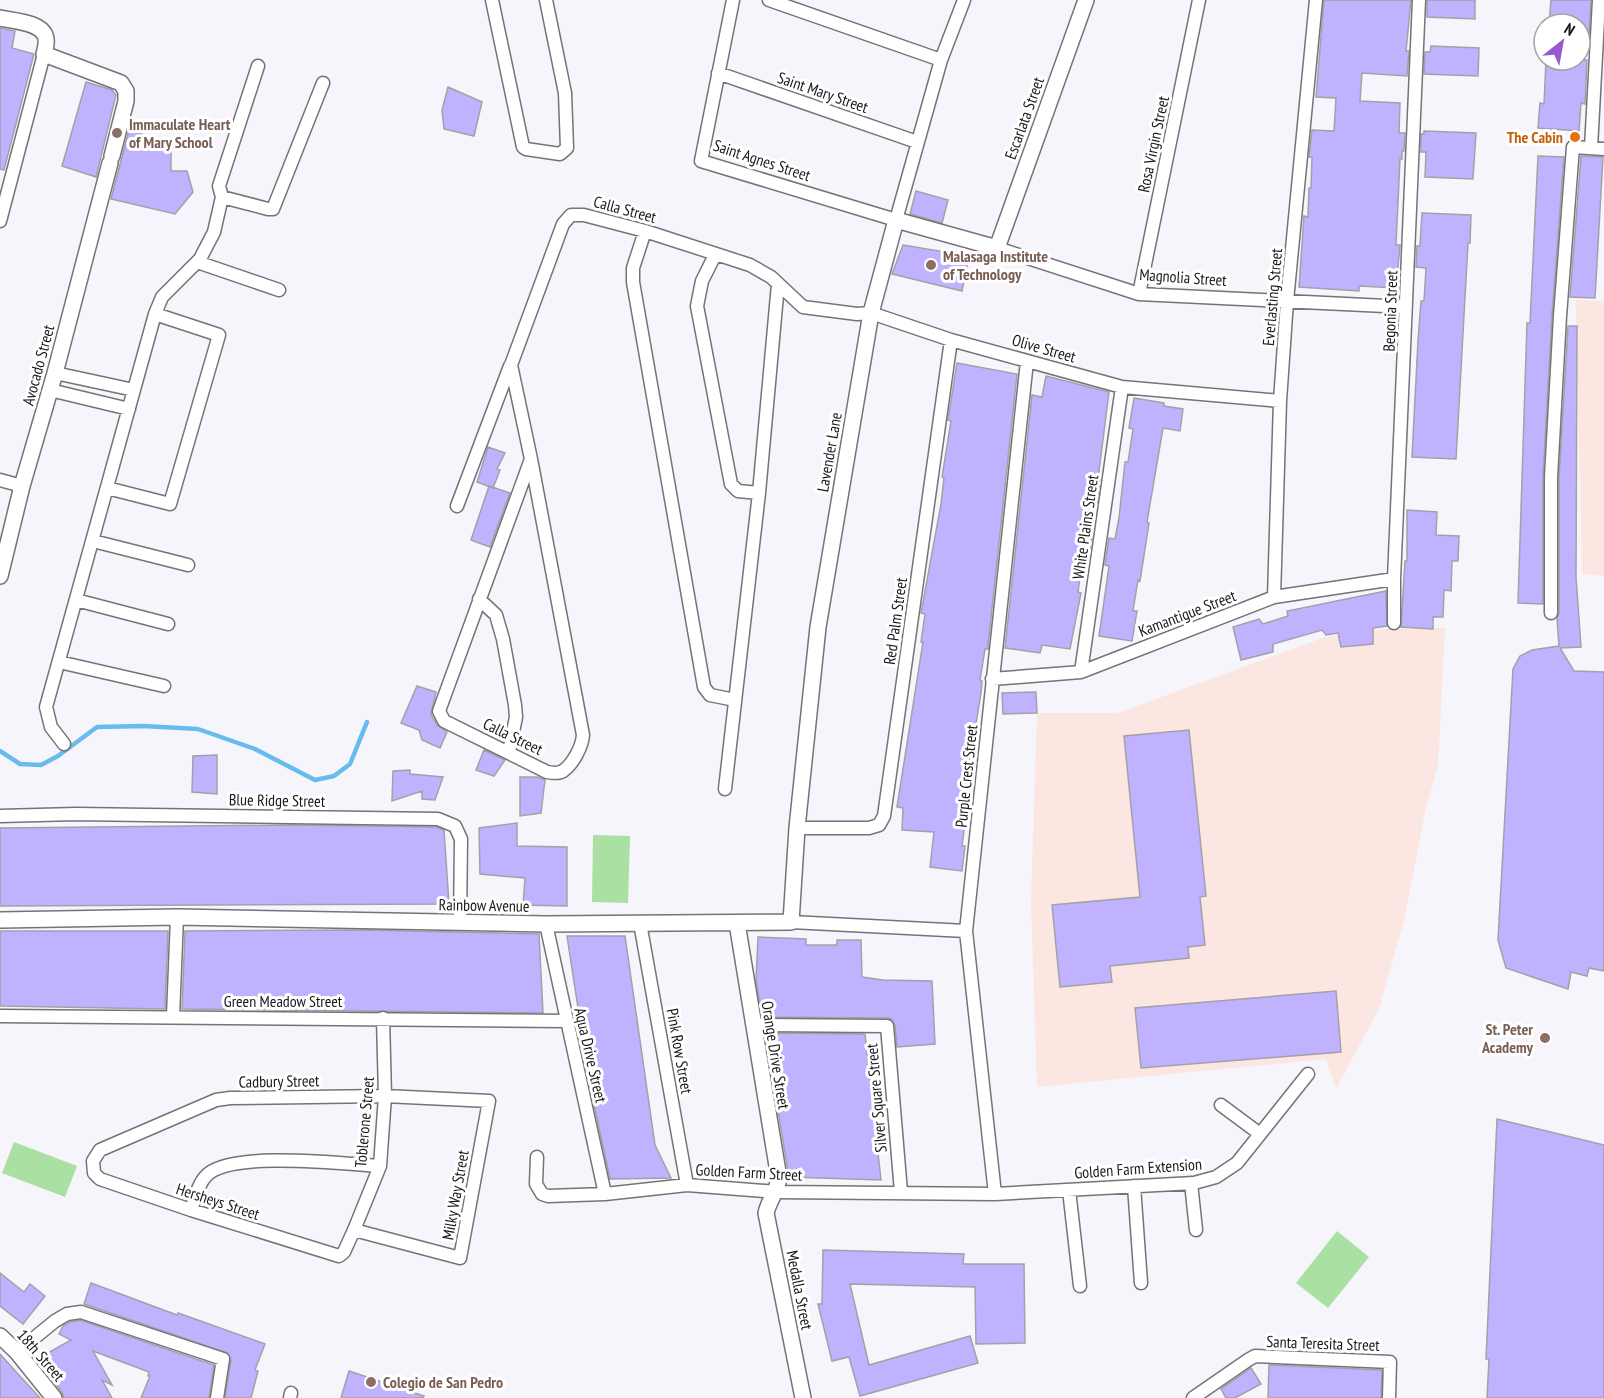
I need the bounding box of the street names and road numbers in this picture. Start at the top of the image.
street label: Saint Mary Street [775,67,872,117]
street label: Escarlata Street [1000,74,1048,162]
street label: Rosa Virgin Street [1133,93,1173,194]
street label: Saint Agnes Street [711,135,814,185]
street label: Calla Street [592,191,659,227]
street label: Everlasting Street [1258,247,1286,347]
street label: Magnolia Street [1139,264,1228,290]
street label: Begonia Street [1379,269,1401,352]
street label: Avocado Street [18,322,59,408]
street label: Olive Street [1010,329,1079,367]
street label: Lavender Lane [812,411,846,493]
street label: White Plains Street [1068,473,1102,581]
street label: Red Palm Street [879,576,911,666]
street label: Kamantigue Street [1136,585,1239,641]
street label: Calla Street [480,713,547,759]
street label: Purple Crest Street [951,723,981,828]
street label: Blue Ridge Street [229,789,326,811]
street label: Rainbow Avenue [438,894,530,916]
street label: Green Meadow Street [224,991,343,1011]
street label: Orange Drive Street [758,1000,795,1111]
street label: Aqua Drive Street [570,1006,612,1105]
street label: Pink Row Street [663,1007,697,1096]
street label: Silver Square Street [861,1042,891,1153]
street label: Cadbury Street [238,1070,320,1092]
street label: Toblerone Street [350,1075,378,1168]
street label: Milky Way Street [437,1148,473,1242]
street label: Golden Farm Extension [1074,1154,1202,1182]
street label: Golden Farm Street [695,1159,803,1185]
street label: Hersheys Street [174,1178,263,1224]
street label: Medalla Street [783,1249,818,1332]
street label: 18th Street [13,1325,69,1386]
street label: Santa Teresita Street [1266,1331,1381,1355]

